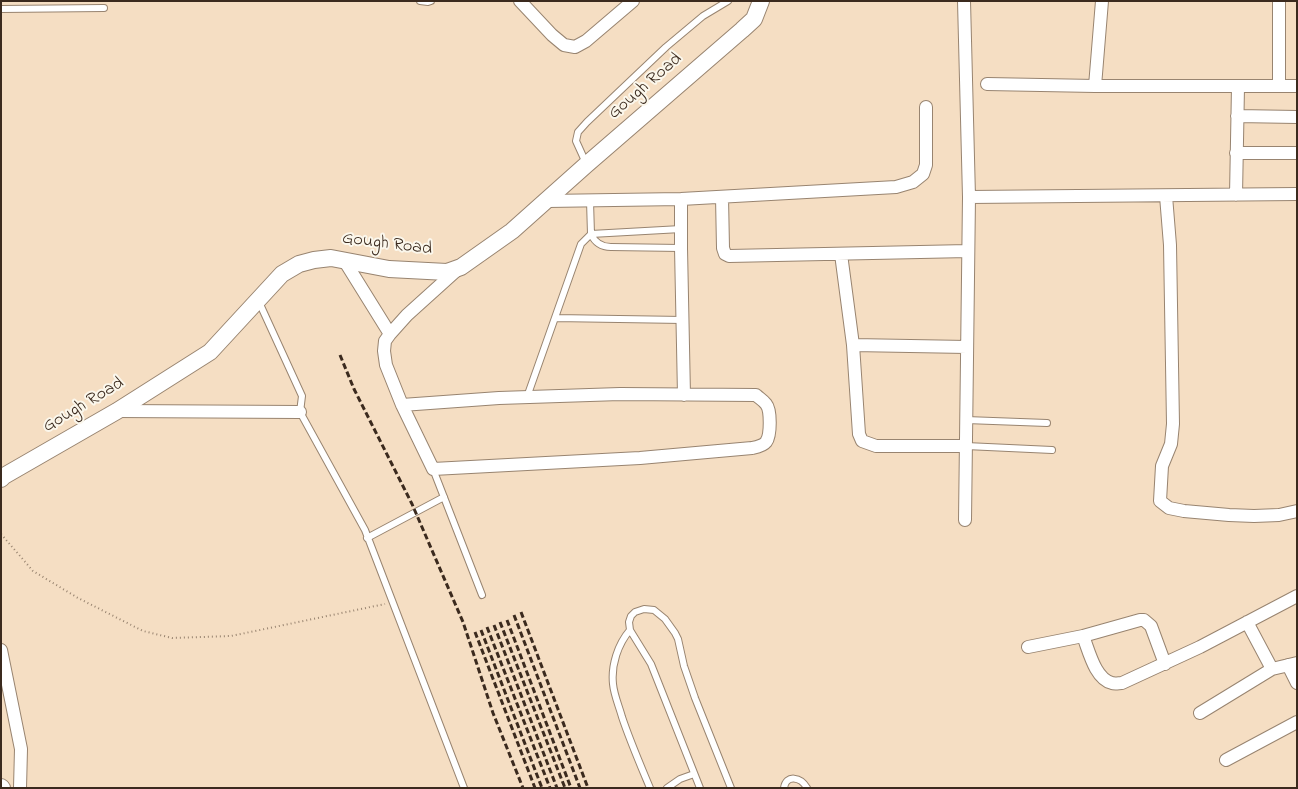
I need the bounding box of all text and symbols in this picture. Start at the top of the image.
street label: Gough Road [605,49,687,125]
street label: Gough Road [341,229,433,261]
street label: Gough Road [40,373,128,439]

